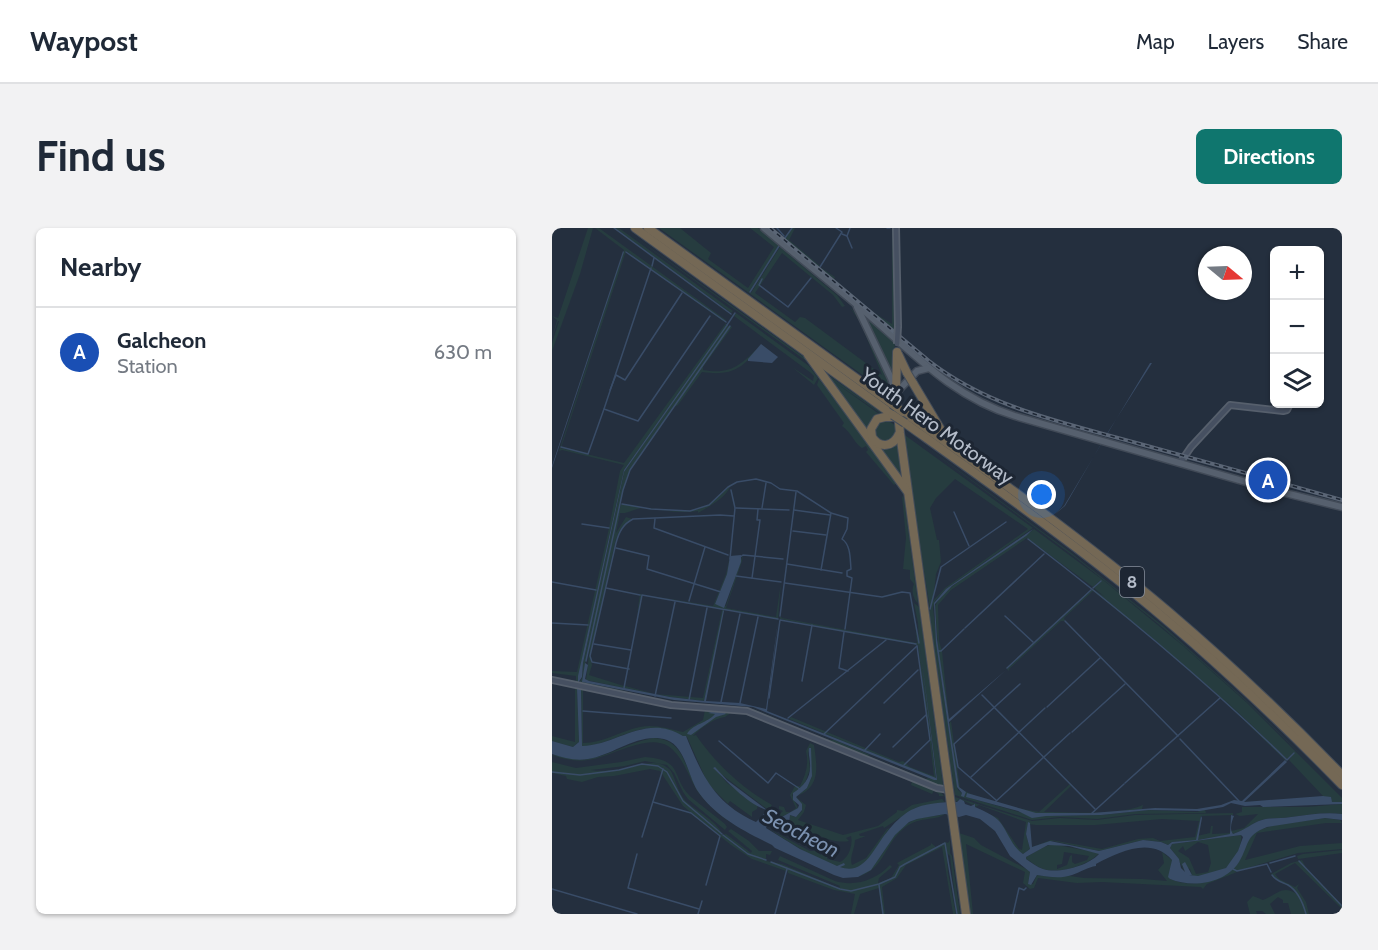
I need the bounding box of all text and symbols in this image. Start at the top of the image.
text: Waypost [30,24,138,58]
text: Map [1136,29,1175,54]
text: Layers [1208,29,1264,54]
text: Share [1297,29,1348,54]
button: Directions [1196,129,1342,184]
text: Find us [36,130,165,182]
north arrow [1198,246,1252,300]
map controls [1270,246,1324,408]
button: + [1270,246,1324,300]
text: Nearby [60,251,141,283]
button: − [1270,300,1324,354]
text: Galcheon [117,327,206,354]
text: A [73,340,86,364]
text: 630 m [434,340,492,364]
text: Station [117,354,178,378]
button: layers [1270,354,1324,408]
street label: Youth Hero Motorway [855,362,1018,490]
pin: A [1248,458,1288,502]
your location [1027,480,1056,509]
road number: 8 [1120,567,1144,597]
water label: Seocheon [759,803,844,862]

